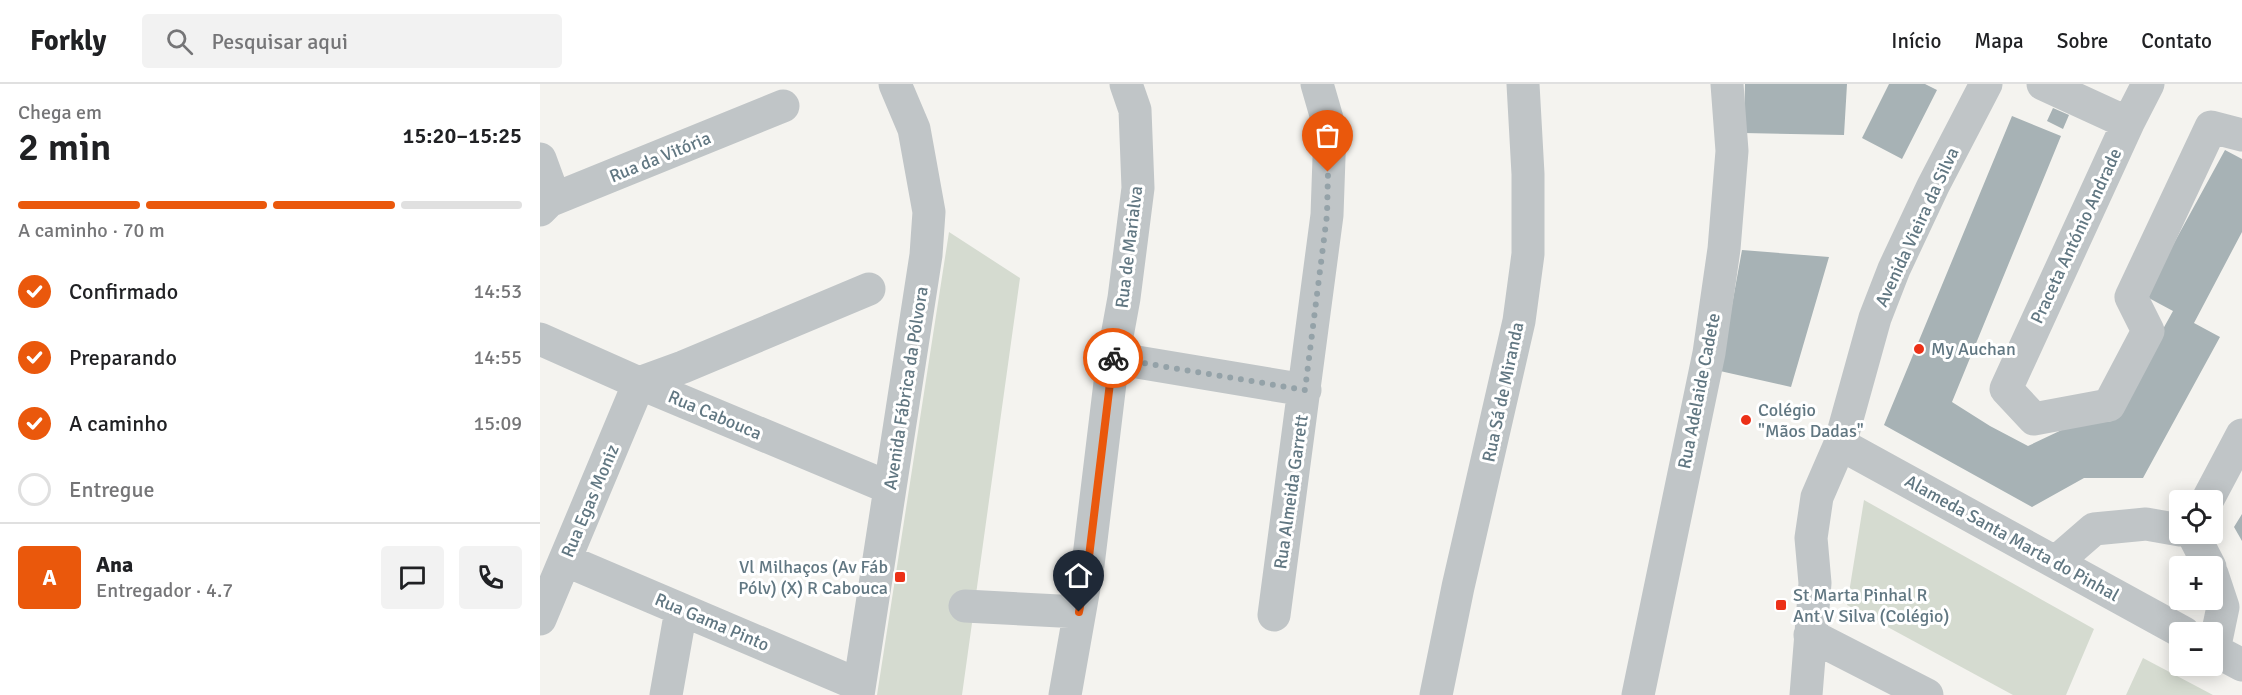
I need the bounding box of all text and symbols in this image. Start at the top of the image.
search box [142,14,562,68]
text: Forkly [30,24,106,58]
icon: search [163,25,196,58]
text: Pesquisar aqui [211,28,348,55]
text: Início [1891,28,1941,54]
text: Mapa [1974,28,2024,54]
text: Sobre [2057,28,2108,54]
text: Contato [2141,28,2212,54]
text: Chega em [18,100,102,125]
pin [1302,110,1353,172]
icon: bag [1311,119,1344,152]
text: 15:20–15:25 [403,122,522,149]
text: 2 min [18,123,111,171]
street label: Rua da Vitória [606,127,714,187]
street label: Avenida Vieira da Silva [1870,144,1964,310]
street label: Praceta António Andrade [2026,145,2126,327]
street label: Rua de Marialva [1111,185,1147,309]
text: A caminho · 70 m [18,218,165,243]
icon: check [18,275,51,308]
text: Confirmado [69,278,178,305]
text: 14:53 [473,279,522,304]
street label: Avenida Fábrica da Pólvora [879,285,933,491]
street label: Rua Adelaide Cadete [1673,311,1725,471]
street label: Rua Sá de Miranda [1477,320,1529,464]
courier [1083,328,1143,388]
place label: My Auchan [1931,338,2016,360]
icon: check [18,341,51,374]
icon: bike [1097,342,1130,375]
marker: My Auchan [1912,342,1926,356]
text: Preparando [69,344,177,371]
text: 14:55 [473,345,522,370]
street label: Rua Cabouca [665,385,765,445]
place label: Colégio "Mãos Dadas" [1758,399,1864,442]
icon: check [18,407,51,440]
text: A caminho [69,410,168,437]
text: 15:09 [473,411,522,436]
street label: Rua Almeida Garrett [1269,413,1313,571]
marker: Colégio "Mãos Dadas" [1739,413,1753,427]
street label: Rua Egas Moniz [556,441,624,561]
street label: Alameda Santa Marta do Pinhal [1901,470,2123,606]
text: Entregue [69,476,154,503]
map controls [2169,490,2223,676]
button: locate [2169,490,2223,544]
button: chat [381,546,444,609]
button: phone [459,546,522,609]
pin [1053,550,1104,612]
text: Ana [96,551,133,578]
place label: Vl Milhaços (Av Fáb Pólv) (X) R Cabouca [738,556,888,599]
button: + [2169,556,2223,610]
icon: home [1062,559,1095,592]
text: A [42,564,57,591]
marker: Vl Milhaços (Av Fáb Pólv) (X) R Cabouca [893,570,907,584]
text: Entregador · 4.7 [96,578,233,603]
place label: St Marta Pinhal R Ant V Silva (Colégio) [1793,584,1949,627]
street label: Rua Gama Pinto [652,588,772,656]
marker: St Marta Pinhal R Ant V Silva (Colégio) [1774,598,1788,612]
button: − [2169,622,2223,676]

